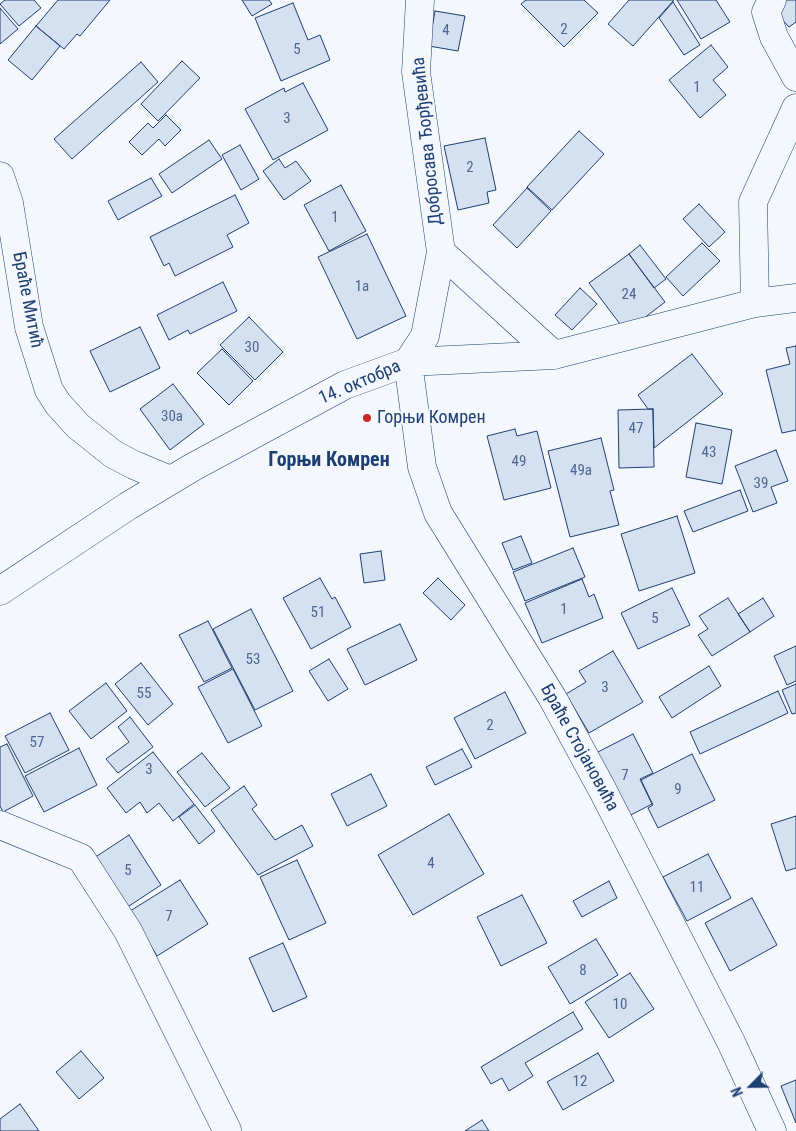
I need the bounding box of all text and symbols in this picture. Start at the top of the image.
house number: 2 [560,21,568,39]
house number: 4 [442,22,450,40]
house number: 5 [293,41,301,59]
street label: Добросава Ђорђевића [408,56,448,226]
house number: 1 [693,79,701,97]
house number: 3 [283,110,291,128]
house number: 2 [466,159,474,177]
house number: 1 [331,209,339,227]
street label: Браће Митић [7,250,47,350]
house number: 1a [355,278,369,296]
house number: 24 [622,286,636,304]
house number: 30 [245,339,259,357]
street label: 14. октобра [316,356,404,410]
place label: Горњи Комрен [377,407,486,429]
house number: 30a [161,408,183,426]
marker: Горњи Комрен [361,412,373,424]
house number: 47 [629,420,643,438]
house number: 43 [702,444,716,462]
district label: Горњи Комрен [268,449,390,473]
house number: 49 [512,453,526,471]
house number: 49a [570,462,592,480]
house number: 39 [754,475,768,493]
house number: 1 [560,601,568,619]
house number: 51 [311,604,325,622]
house number: 5 [651,610,659,628]
house number: 53 [246,651,260,669]
house number: 3 [601,679,609,697]
street label: Браће Стојановића [535,681,623,815]
house number: 55 [137,685,151,703]
house number: 2 [486,717,494,735]
house number: 57 [30,734,44,752]
house number: 3 [145,761,153,779]
house number: 7 [621,767,629,785]
house number: 9 [674,781,682,799]
house number: 4 [427,855,435,873]
house number: 5 [124,862,132,880]
house number: 11 [690,879,704,897]
house number: 7 [165,908,173,926]
house number: 8 [579,962,587,980]
house number: 10 [613,996,627,1014]
north arrow [726,1061,776,1111]
house number: 12 [573,1073,587,1091]
text: N [728,1085,746,1099]

